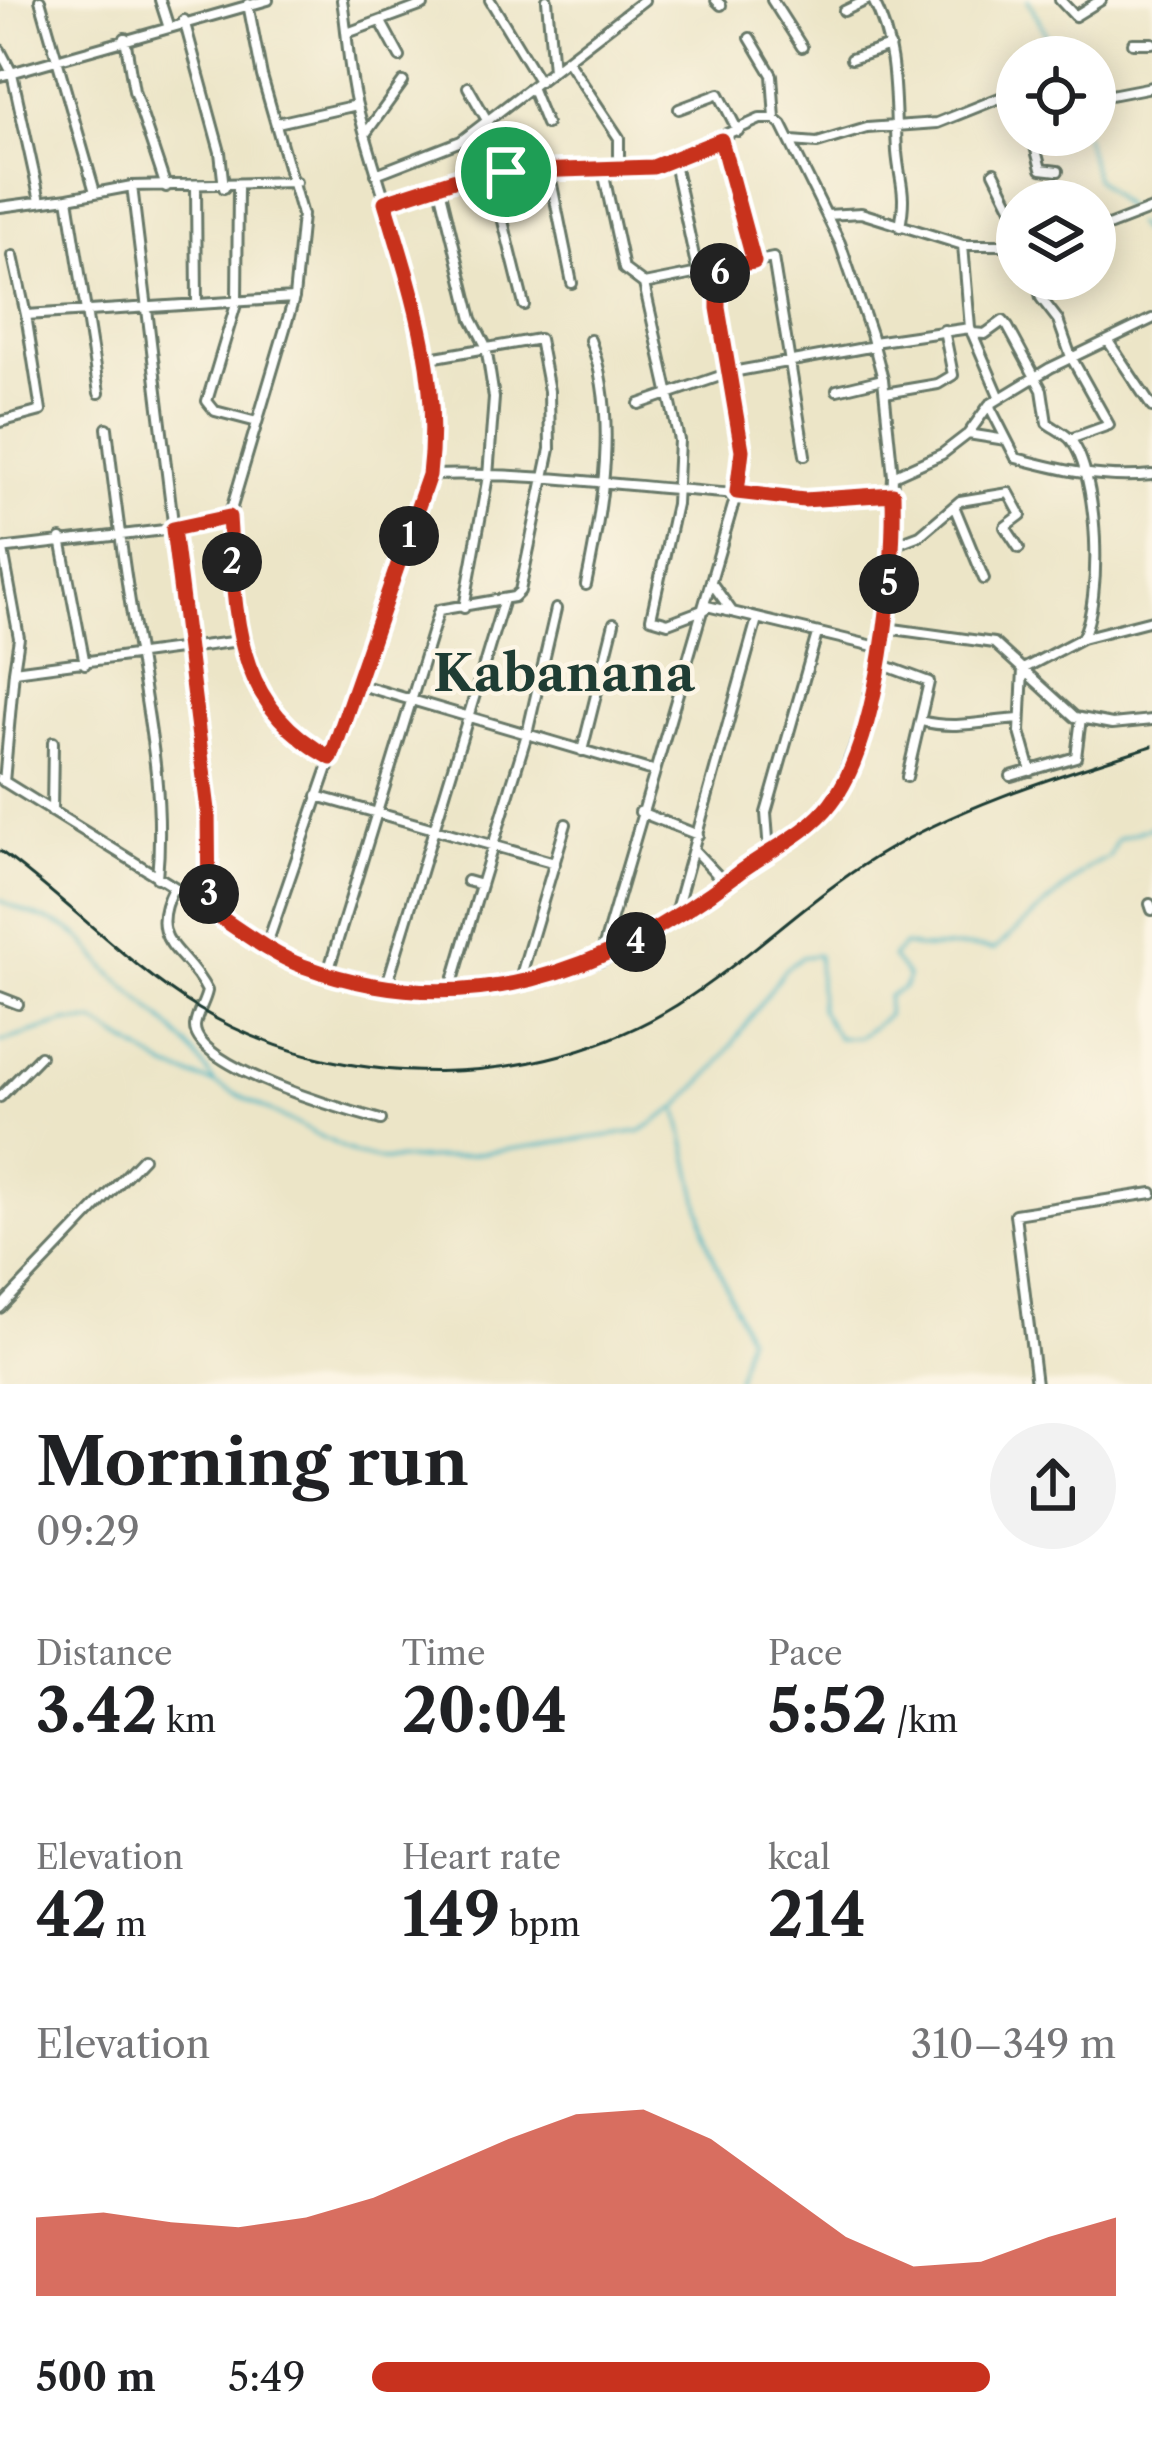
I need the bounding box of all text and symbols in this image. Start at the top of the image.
map controls [996,36,1116,300]
button: locate [996,36,1116,156]
pin [455,121,557,223]
icon: arrive [473,139,539,205]
button: layers [996,180,1116,300]
pin: 6 [690,243,750,303]
text: 6 [710,252,730,293]
pin: 1 [379,506,439,566]
text: 1 [402,515,416,556]
pin: 2 [202,532,262,592]
text: 2 [222,541,242,582]
pin: 5 [859,554,919,614]
text: 5 [880,563,898,604]
district label: Kabanana [433,642,695,704]
pin: 3 [179,864,239,924]
text: 3 [200,873,218,914]
pin: 4 [606,912,666,972]
text: 4 [626,921,646,962]
text: Morning run [36,1421,469,1502]
button: share [990,1423,1116,1549]
text: 09:29 [36,1507,140,1555]
text: Distance [36,1633,173,1674]
text: Time [402,1633,485,1674]
text: Pace [768,1633,843,1674]
text: 3.42 [36,1674,158,1748]
text: 20:04 [402,1674,567,1748]
text: 5:52 [768,1674,888,1748]
text: km [158,1700,216,1741]
text: /km [888,1700,958,1741]
text: Elevation [36,1837,183,1878]
text: Heart rate [402,1837,561,1878]
text: kcal [768,1837,830,1878]
text: 42 [36,1878,107,1952]
text: 149 [402,1878,500,1952]
text: 214 [768,1878,866,1952]
text: m [107,1904,147,1945]
text: bpm [500,1904,580,1945]
text: Elevation [36,2020,210,2068]
text: 310–349 m [911,2020,1116,2068]
text: 500 m [36,2353,156,2401]
text: 5:49 [228,2353,306,2401]

